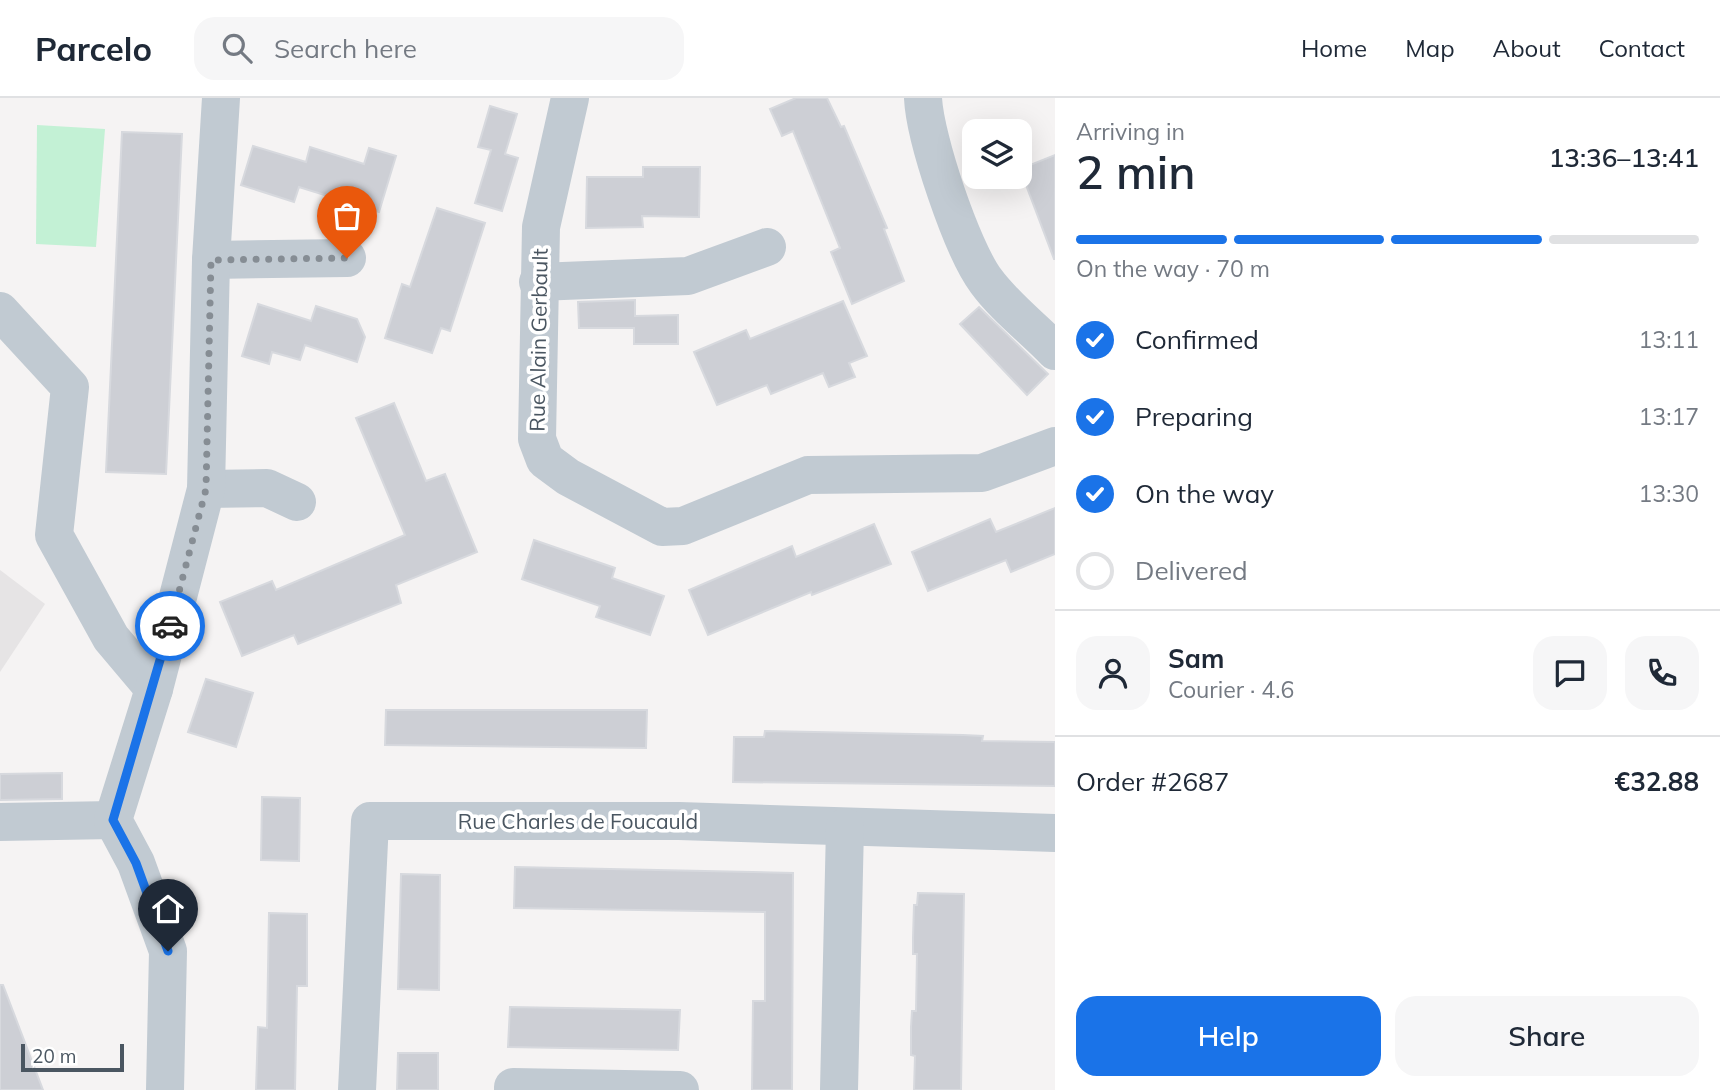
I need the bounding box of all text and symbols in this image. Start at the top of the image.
search box [194,17,684,80]
text: Parcelo [35,28,152,69]
icon: search [218,29,256,67]
text: Search here [274,32,417,65]
text: Home [1301,33,1367,63]
text: Map [1405,33,1455,63]
text: About [1493,33,1561,63]
text: Contact [1599,33,1685,63]
text: Arriving in [1076,117,1185,146]
map controls [962,119,1032,189]
button: layers [962,119,1032,189]
text: 13:36–13:41 [1549,141,1699,174]
text: 2 min [1076,143,1195,201]
pin [317,186,377,258]
icon: bag [328,197,366,235]
street label: Rue Alain Gerbault [523,248,553,432]
text: On the way · 70 m [1076,254,1270,283]
icon: check [1076,321,1114,359]
text: Confirmed [1135,323,1259,356]
text: 13:11 [1639,325,1699,354]
icon: check [1076,398,1114,436]
text: Preparing [1135,400,1253,433]
text: 13:17 [1639,402,1699,431]
icon: check [1076,475,1114,513]
text: On the way [1135,477,1274,510]
text: 13:30 [1639,479,1699,508]
text: Delivered [1135,554,1248,587]
courier [135,591,205,661]
icon: car [151,607,189,645]
button: person [1076,636,1150,710]
button: chat [1533,636,1607,710]
button: phone [1625,636,1699,710]
text: Sam [1168,642,1224,675]
text: Courier · 4.6 [1168,675,1294,704]
text: Order #2687 [1076,765,1229,798]
text: €32.88 [1615,765,1699,798]
street label: Rue Charles de Foucauld [458,808,698,834]
pin [138,879,198,951]
icon: home [149,890,187,928]
button: Help [1076,996,1381,1076]
button: Share [1395,996,1699,1076]
scale bar [21,1041,124,1073]
text: 20 m [32,1044,76,1068]

